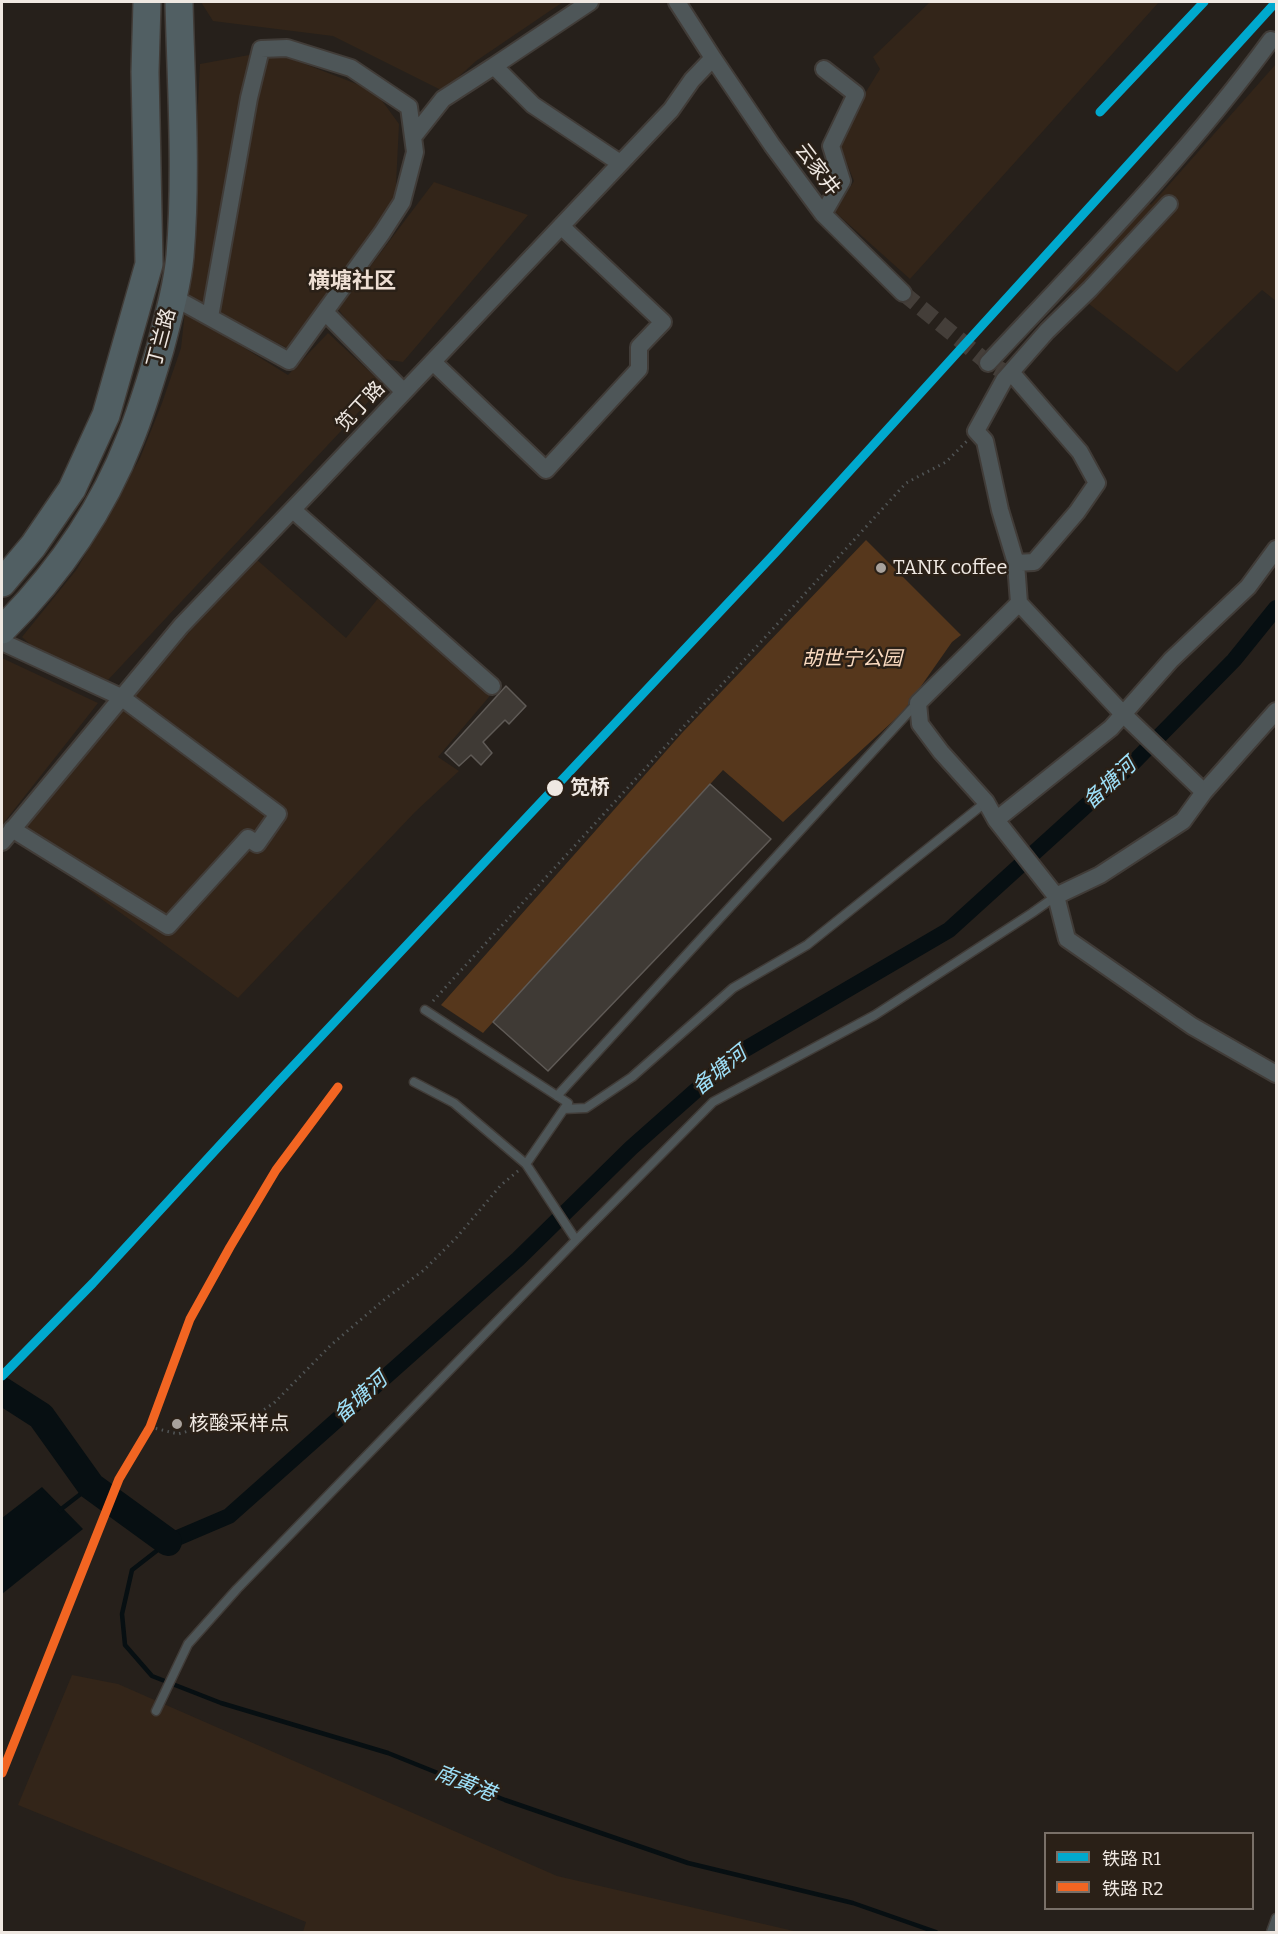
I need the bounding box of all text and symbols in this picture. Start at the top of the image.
street label: 云家井 [789,139,845,201]
district label: 横塘社区 [308,269,396,295]
street label: 丁兰路 [143,306,181,370]
street label: 笕丁路 [332,377,390,437]
place label: TANK coffee [893,556,1007,580]
marker: TANK coffee [874,561,888,575]
park label: 胡世宁公园 [802,647,902,671]
water label: 备塘河 [1078,753,1142,815]
place label: 笕桥 [570,776,610,800]
marker: 笕桥 [545,778,565,798]
water label: 备塘河 [688,1041,752,1101]
water label: 备塘河 [329,1368,393,1428]
place label: 核酸采样点 [189,1412,289,1436]
marker: 核酸采样点 [170,1417,184,1431]
water label: 南黄港 [431,1761,499,1807]
legend [1044,1832,1254,1910]
text: 铁路 R1 [1102,1848,1161,1870]
text: 铁路 R2 [1102,1878,1163,1900]

